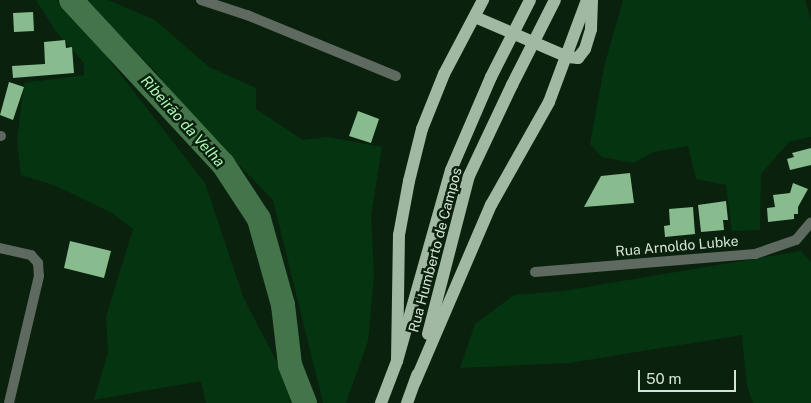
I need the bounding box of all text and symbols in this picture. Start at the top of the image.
water label: Ribeirão da Velha [137,71,229,171]
street label: Rua Humberto de Campos [405,166,465,334]
street label: Rua Arnoldo Lubke [615,232,739,260]
scale bar [641,360,738,392]
text: 50 m [646,370,681,387]

